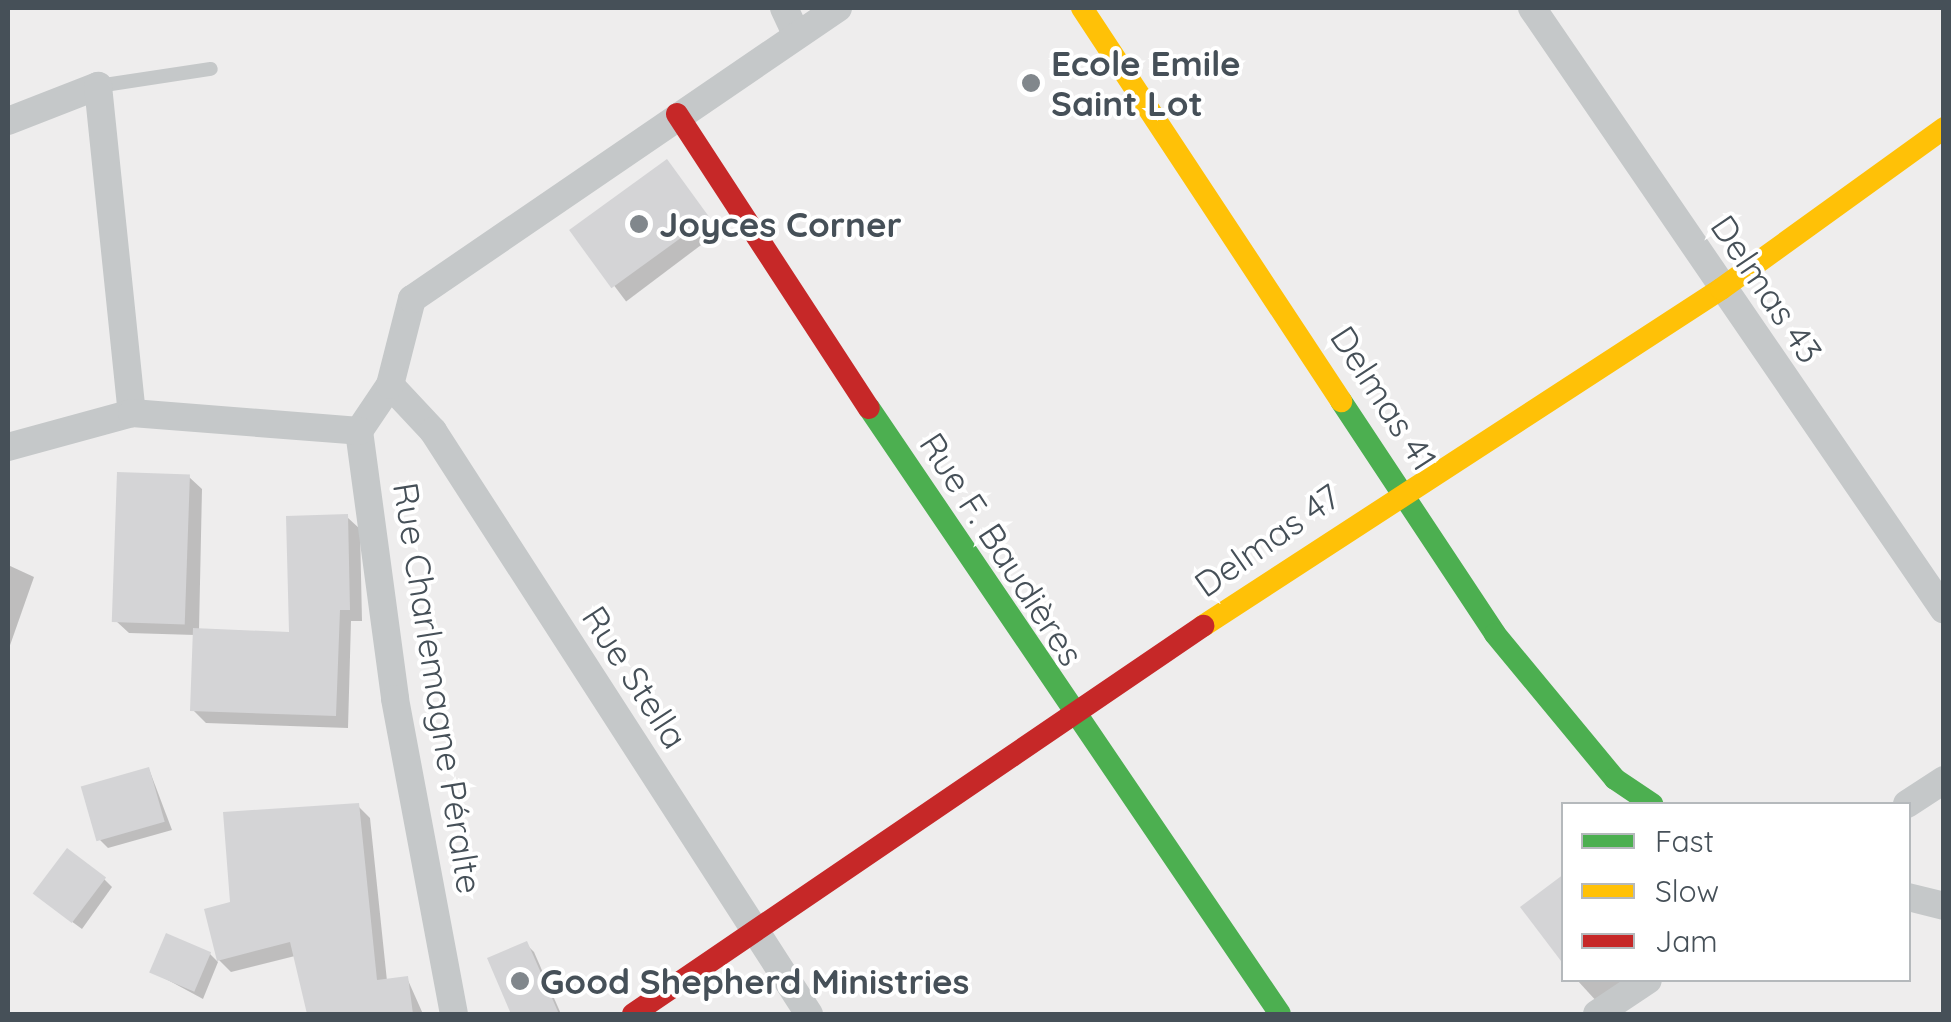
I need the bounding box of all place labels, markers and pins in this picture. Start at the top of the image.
place label: Ecole Emile Saint Lot [1051,42,1241,124]
marker: Ecole Emile Saint Lot [1020,72,1042,94]
place label: Joyces Corner [659,203,902,245]
marker: Joyces Corner [628,213,650,235]
place label: Good Shepherd Ministries [540,960,969,1002]
marker: Good Shepherd Ministries [509,970,531,992]

